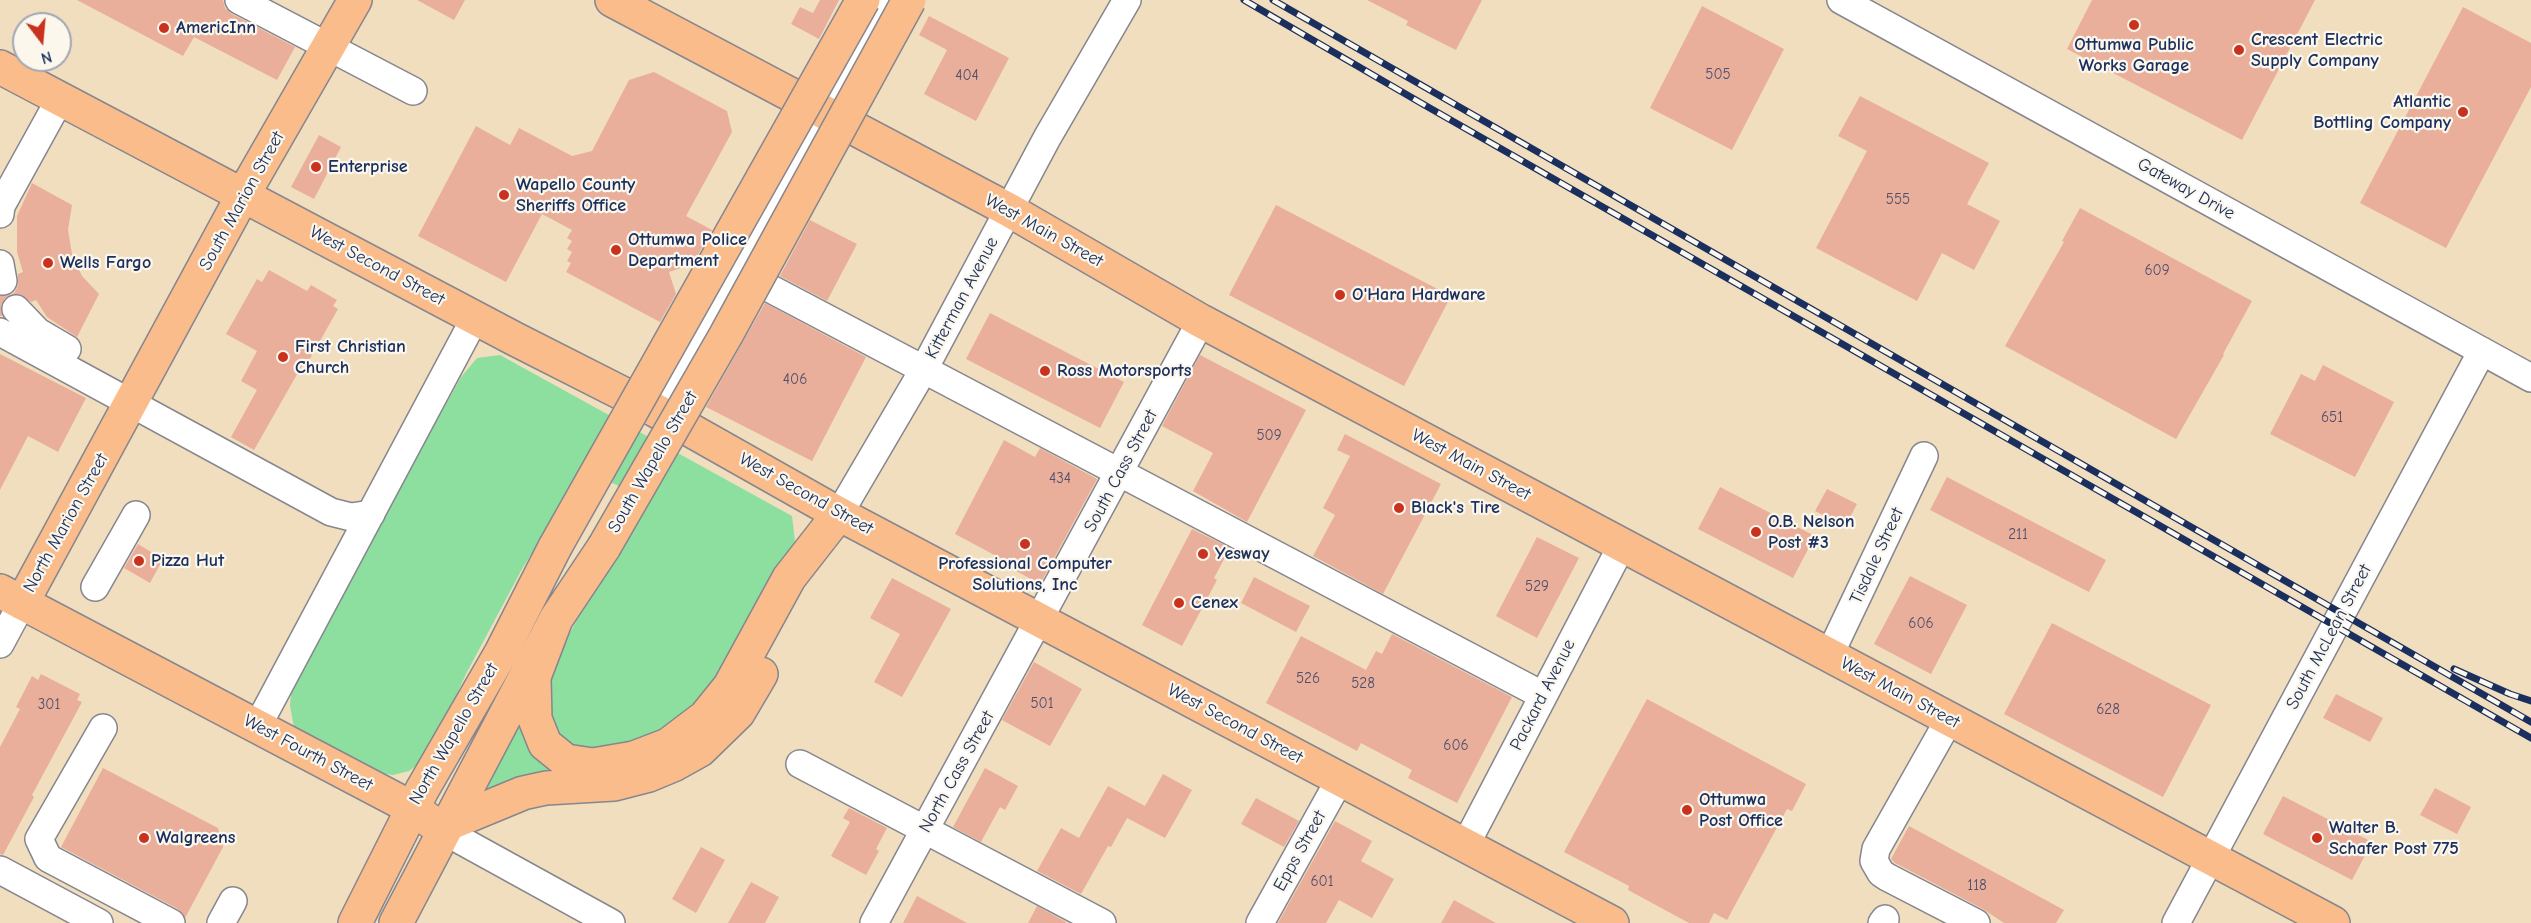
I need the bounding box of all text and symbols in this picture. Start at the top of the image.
north arrow [12,12,72,72]
place label: AmericInn [176,17,256,39]
marker: Ottumwa Public Works Garage [2127,18,2141,32]
marker: AmericInn [157,21,171,35]
place label: Crescent Electric Supply Company [2251,29,2383,72]
place label: Ottumwa Public Works Garage [2074,34,2194,76]
marker: Crescent Electric Supply Company [2232,43,2246,57]
text: N [39,47,54,67]
house number: 505 [1705,66,1731,84]
house number: 404 [955,67,979,85]
place label: Atlantic Bottling Company [2313,91,2451,134]
marker: Atlantic Bottling Company [2456,105,2470,119]
street label: South Marion Street [195,128,289,274]
street label: Gateway Drive [2133,153,2239,225]
place label: Enterprise [328,156,408,178]
marker: Enterprise [309,160,323,174]
place label: Wapello County Sheriffs Office [516,174,635,216]
marker: Wapello County Sheriffs Office [497,188,511,202]
street label: West Main Street [981,190,1107,272]
house number: 555 [1886,191,1910,209]
street label: West Second Street [306,221,448,311]
place label: Ottumwa Police Department [628,229,747,272]
street label: Kitterman Avenue [921,233,1003,363]
marker: Ottumwa Police Department [609,243,623,257]
place label: Wells Fargo [60,252,151,274]
marker: Wells Fargo [41,256,55,270]
house number: 609 [2144,262,2170,280]
place label: O'Hara Hardware [1352,284,1485,306]
marker: O'Hara Hardware [1333,288,1347,302]
place label: First Christian Church [295,336,406,378]
marker: First Christian Church [276,350,290,364]
place label: Ross Motorsports [1057,360,1191,382]
marker: Ross Motorsports [1038,364,1052,378]
house number: 406 [783,371,807,389]
street label: South Wapello Street [604,387,702,537]
street label: South Cass Street [1080,406,1162,536]
house number: 651 [2321,409,2343,427]
street label: West Main Street [1408,425,1534,505]
house number: 509 [1256,427,1282,445]
street label: West Second Street [735,448,877,540]
street label: North Marion Street [19,450,113,596]
house number: 434 [1049,470,1071,488]
place label: Black's Tire [1411,497,1500,519]
marker: Black's Tire [1392,501,1406,515]
street label: Tisdale Street [1845,504,1909,608]
place label: O.B. Nelson Post #3 [1768,511,1854,554]
marker: O.B. Nelson Post #3 [1749,525,1763,539]
house number: 211 [2008,526,2028,544]
marker: Professional Computer Solutions, Inc [1018,537,1032,551]
place label: Yesway [1215,543,1269,565]
marker: Yesway [1196,547,1210,561]
place label: Pizza Hut [151,550,224,572]
place label: Professional Computer Solutions, Inc [938,553,1112,596]
marker: Pizza Hut [132,554,146,568]
street label: South McLean Street [2282,561,2376,713]
house number: 529 [1525,578,1549,596]
place label: Cenex [1191,592,1238,614]
marker: Cenex [1172,596,1186,610]
house number: 606 [1908,615,1934,633]
street label: Packard Avenue [1506,636,1580,754]
street label: West Main Street [1837,653,1963,733]
street label: North Wapello Street [405,659,503,809]
house number: 526 [1296,670,1320,688]
house number: 528 [1351,675,1375,693]
street label: West Second Street [1164,679,1306,769]
house number: 501 [1030,695,1054,713]
house number: 301 [38,696,60,714]
house number: 628 [2096,701,2120,719]
street label: North Cass Street [915,707,999,837]
street label: West Fourth Street [240,710,376,796]
house number: 606 [1443,737,1469,755]
place label: Ottumwa Post Office [1699,789,1783,832]
marker: Ottumwa Post Office [1680,803,1694,817]
street label: Epps Street [1269,807,1331,895]
place label: Walter B. Schafer Post 775 [2329,817,2459,860]
place label: Walgreens [156,827,235,849]
marker: Walgreens [137,831,151,845]
marker: Walter B. Schafer Post 775 [2310,831,2324,845]
house number: 601 [1310,873,1334,891]
house number: 118 [1967,877,1987,895]

